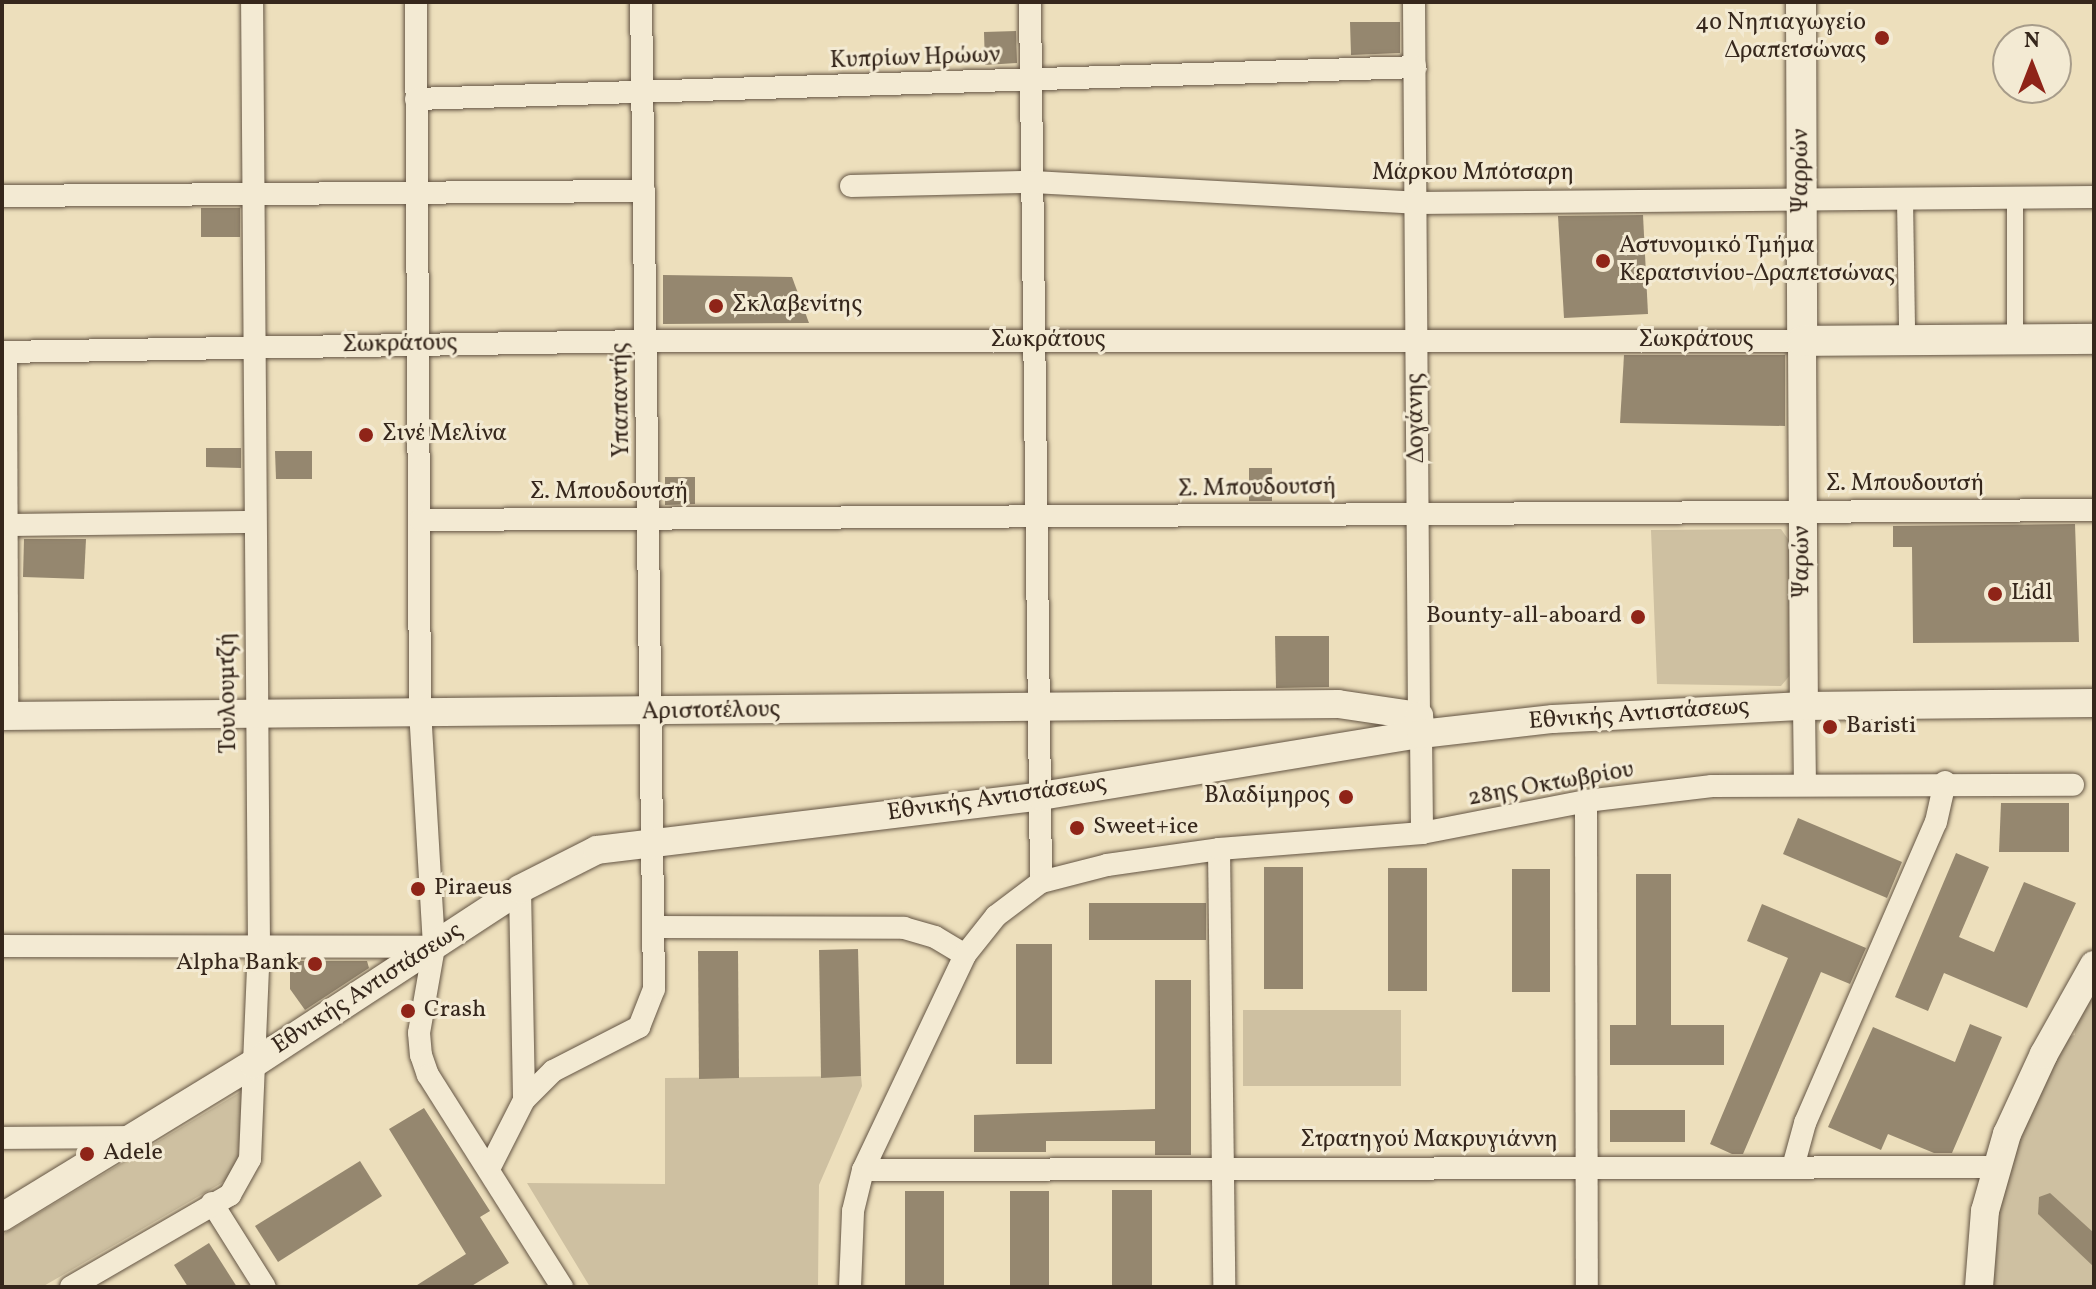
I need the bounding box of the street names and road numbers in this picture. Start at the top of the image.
street label: Κυπρίων Ηρώων [829,42,1001,76]
street label: Ψαρρών [1788,129,1816,213]
street label: Μάρκου Μπότσαρη [1372,160,1574,188]
street label: Σωκράτους [990,327,1106,355]
street label: Σωκράτους [1638,327,1754,355]
street label: Σωκράτους [342,330,458,360]
street label: Υπαπαντής [607,342,637,458]
street label: Δογάνης [1402,373,1432,463]
street label: Σ. Μπουδουτσή [1826,471,1984,499]
street label: Σ. Μπουδουτσή [1177,473,1337,505]
street label: Σ. Μπουδουτσή [530,479,688,507]
street label: Ψαρών [1789,526,1817,598]
street label: Τουλουμτζή [214,632,244,754]
street label: Εθνικής Αντιστάσεως [1528,693,1750,737]
street label: Αριστοτέλους [641,696,781,728]
street label: 28ης Οκτωβρίου [1466,756,1636,814]
street label: Εθνικής Αντιστάσεως [886,769,1108,829]
street label: Εθνικής Αντιστάσεως [267,917,469,1061]
street label: Στρατηγού Μακρυγιάννη [1300,1127,1558,1155]

